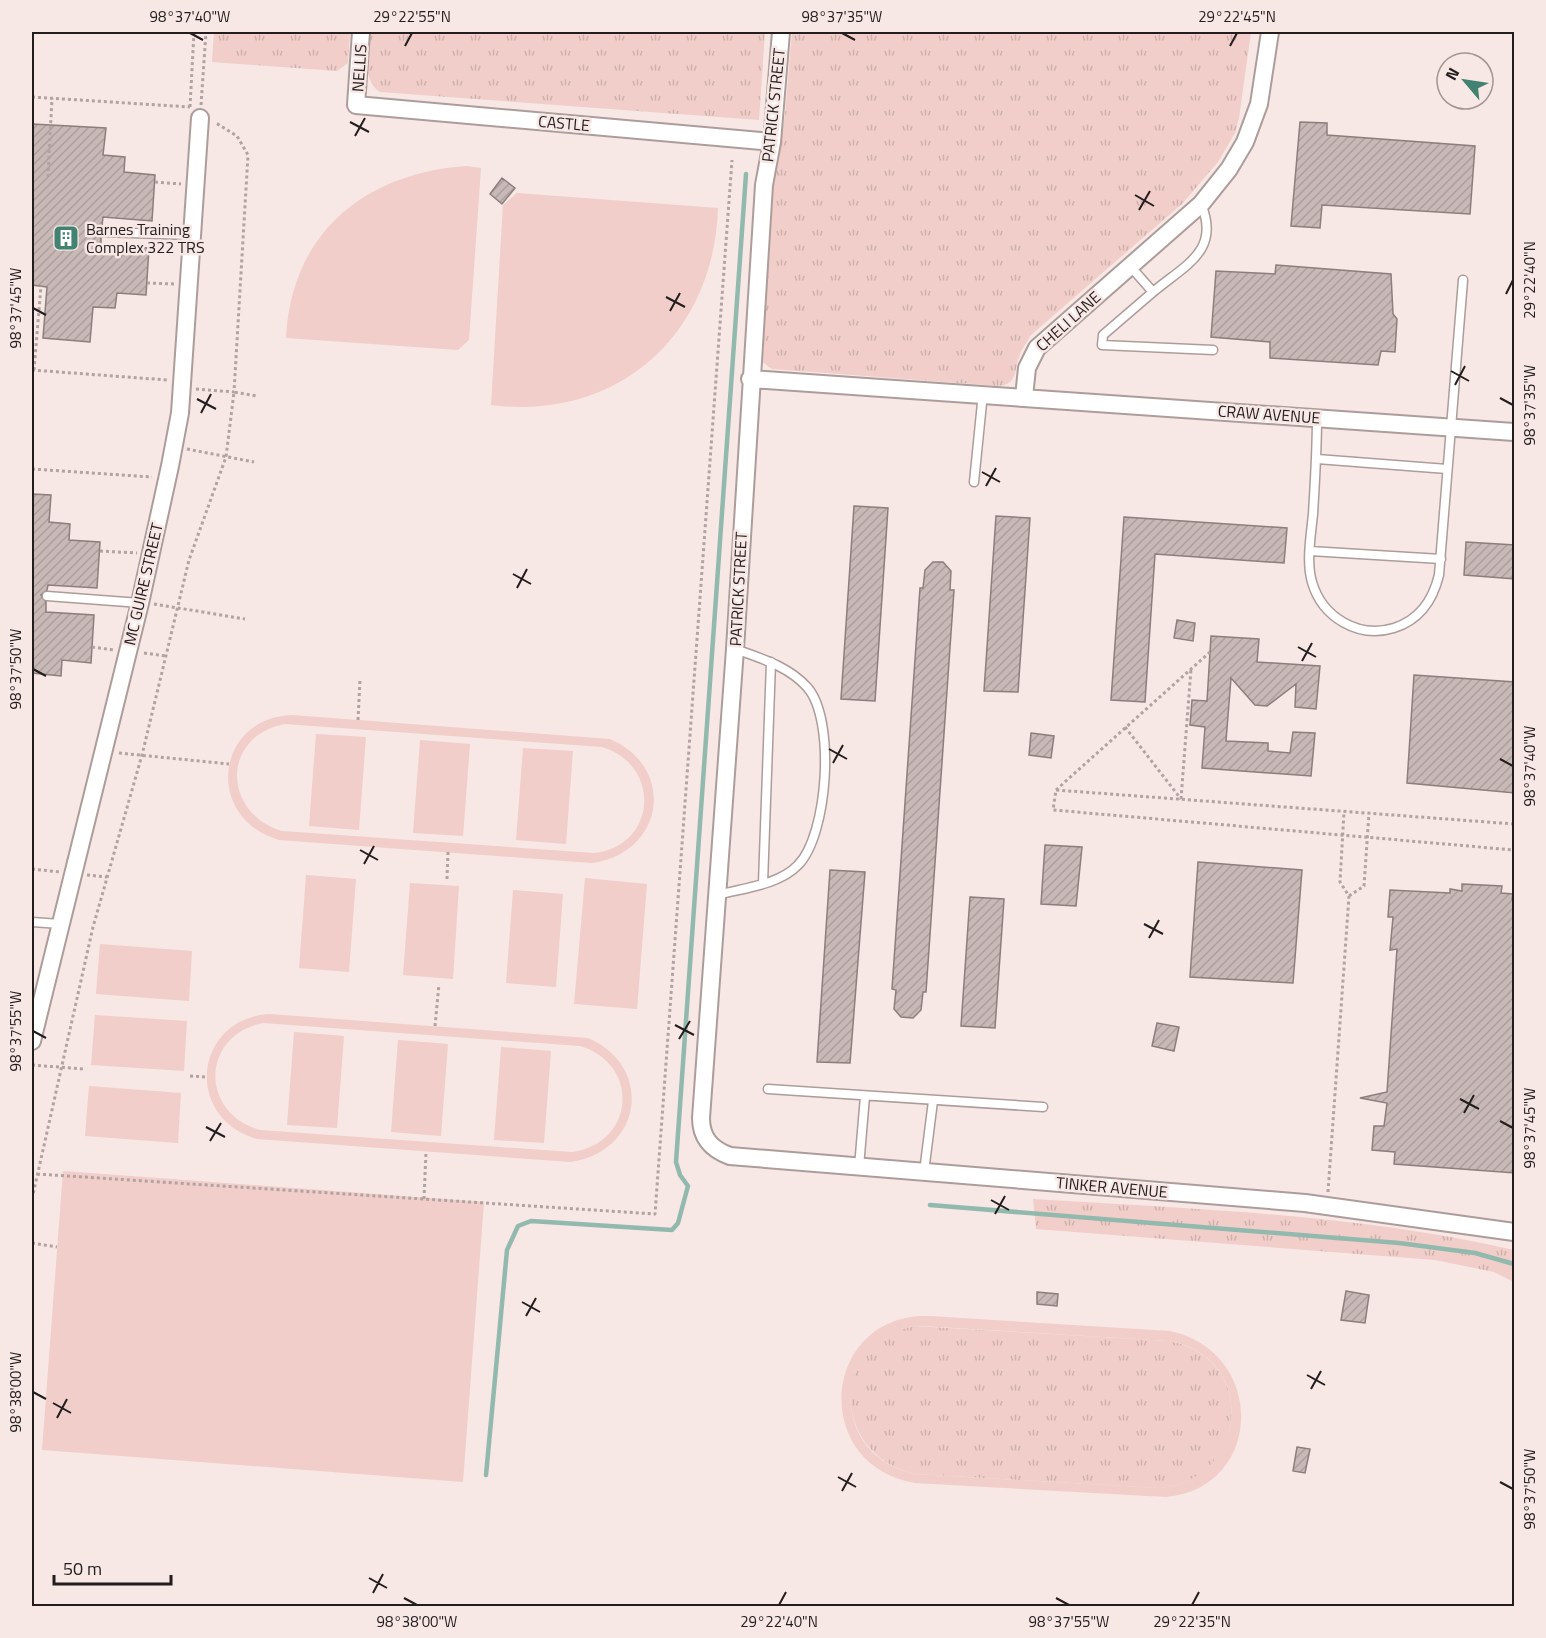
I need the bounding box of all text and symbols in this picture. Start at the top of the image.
text: 98°37'40"W [150,5,230,28]
text: 29°22'55"N [373,5,451,28]
text: 98°37'35"W [802,5,882,28]
text: 29°22'45"N [1198,5,1276,28]
street label: NELLIS [345,43,373,93]
street label: PATRICK STREET [755,46,791,163]
north arrow [1435,51,1495,111]
text: N [1439,63,1465,84]
street label: CASTLE [537,109,591,137]
place label: Barnes Training Complex 322 TRS [86,217,205,259]
building icon: Barnes Training Complex 322 TRS [51,223,81,253]
text: 29°22'40"N [1518,241,1541,319]
text: 98°37'45"W [4,268,27,348]
street label: CHELI LANE [1030,285,1106,357]
text: 98°37'35"W [1518,365,1541,445]
street label: CRAW AVENUE [1217,398,1321,430]
street label: MC GUIRE STREET [117,520,169,648]
street label: PATRICK STREET [723,531,753,647]
text: 98°37'50"W [4,629,27,709]
text: 98°37'40"W [1518,726,1541,806]
text: 98°37'55"W [4,991,27,1071]
text: 98°37'45"W [1518,1088,1541,1168]
street label: TINKER AVENUE [1055,1170,1169,1204]
text: 98°38'00"W [4,1352,27,1432]
text: 98°37'50"W [1518,1449,1541,1529]
scale bar [54,1548,171,1586]
text: 50 m [63,1555,102,1582]
text: 98°38'00"W [377,1610,457,1633]
text: 29°22'40"N [740,1610,818,1633]
text: 98°37'55"W [1029,1610,1109,1633]
text: 29°22'35"N [1153,1610,1231,1633]

